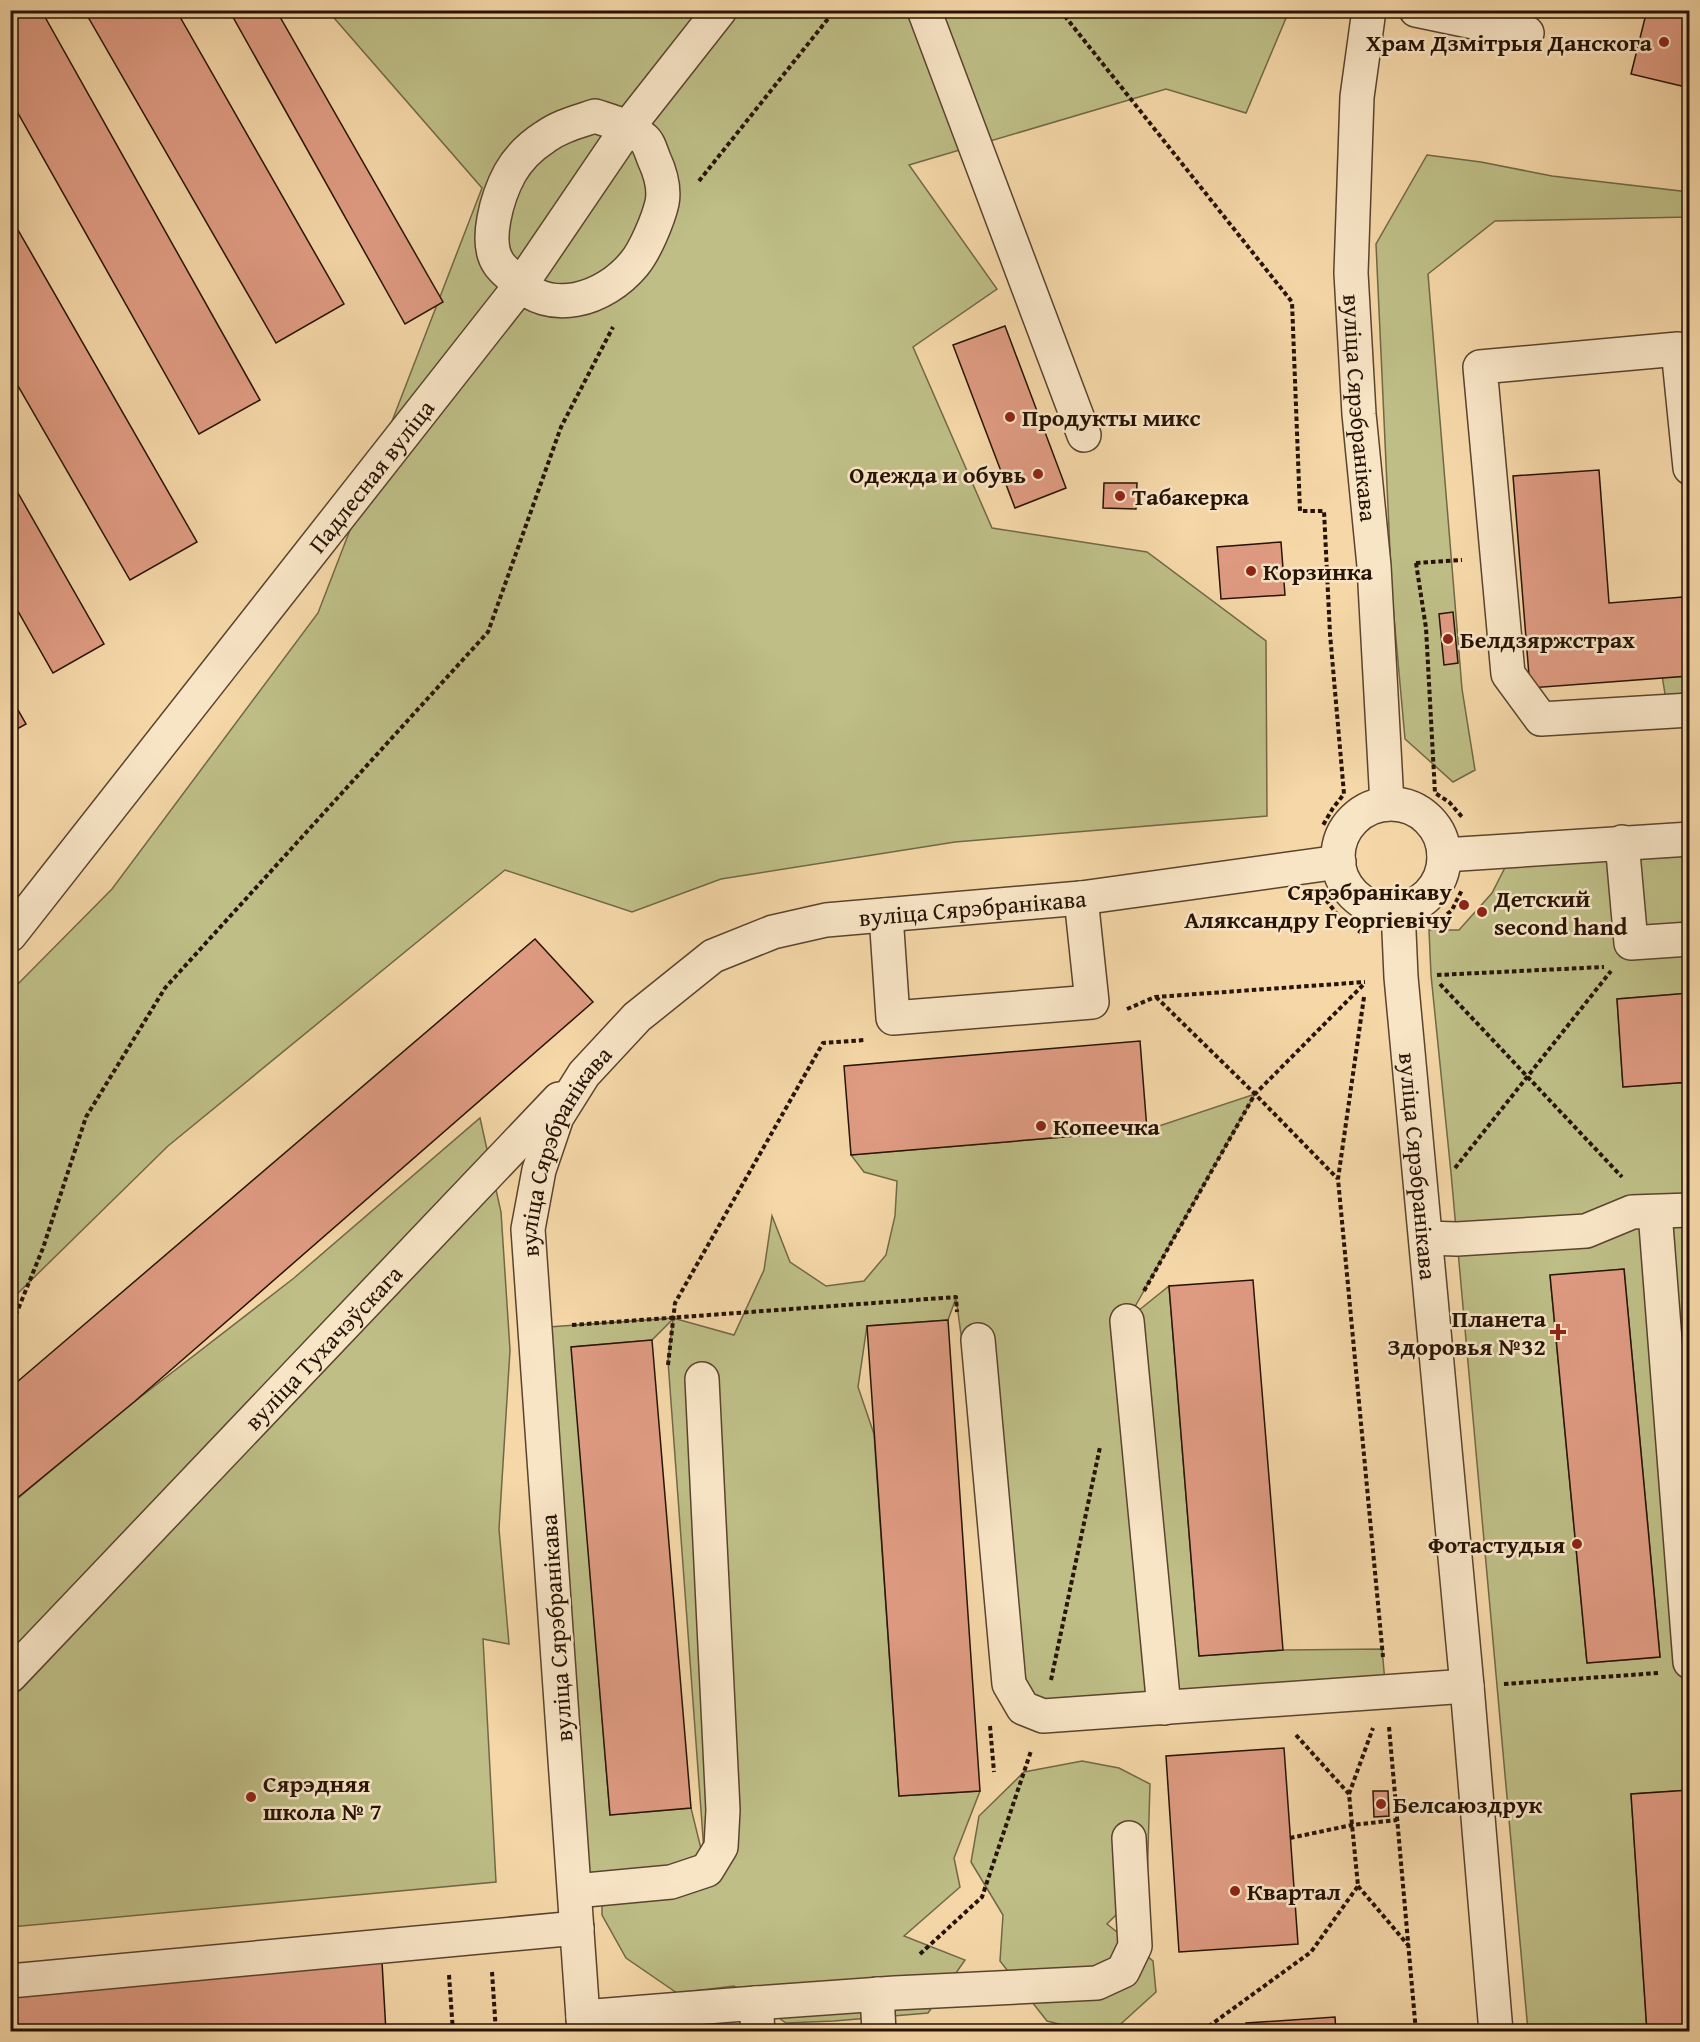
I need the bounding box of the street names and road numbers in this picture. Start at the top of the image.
street label: вуліца Сярэбранікава [1335,293,1387,524]
street label: Падлесная вуліца [299,391,443,560]
street label: вуліца Сярэбранікава [857,880,1088,935]
street label: вуліца Сярэбранікава [510,1037,620,1258]
street label: вуліца Сярэбранікава [1391,1051,1447,1282]
street label: вуліца Тухачэўскага [236,1256,411,1437]
street label: вуліца Сярэбранікава [531,1512,581,1743]

